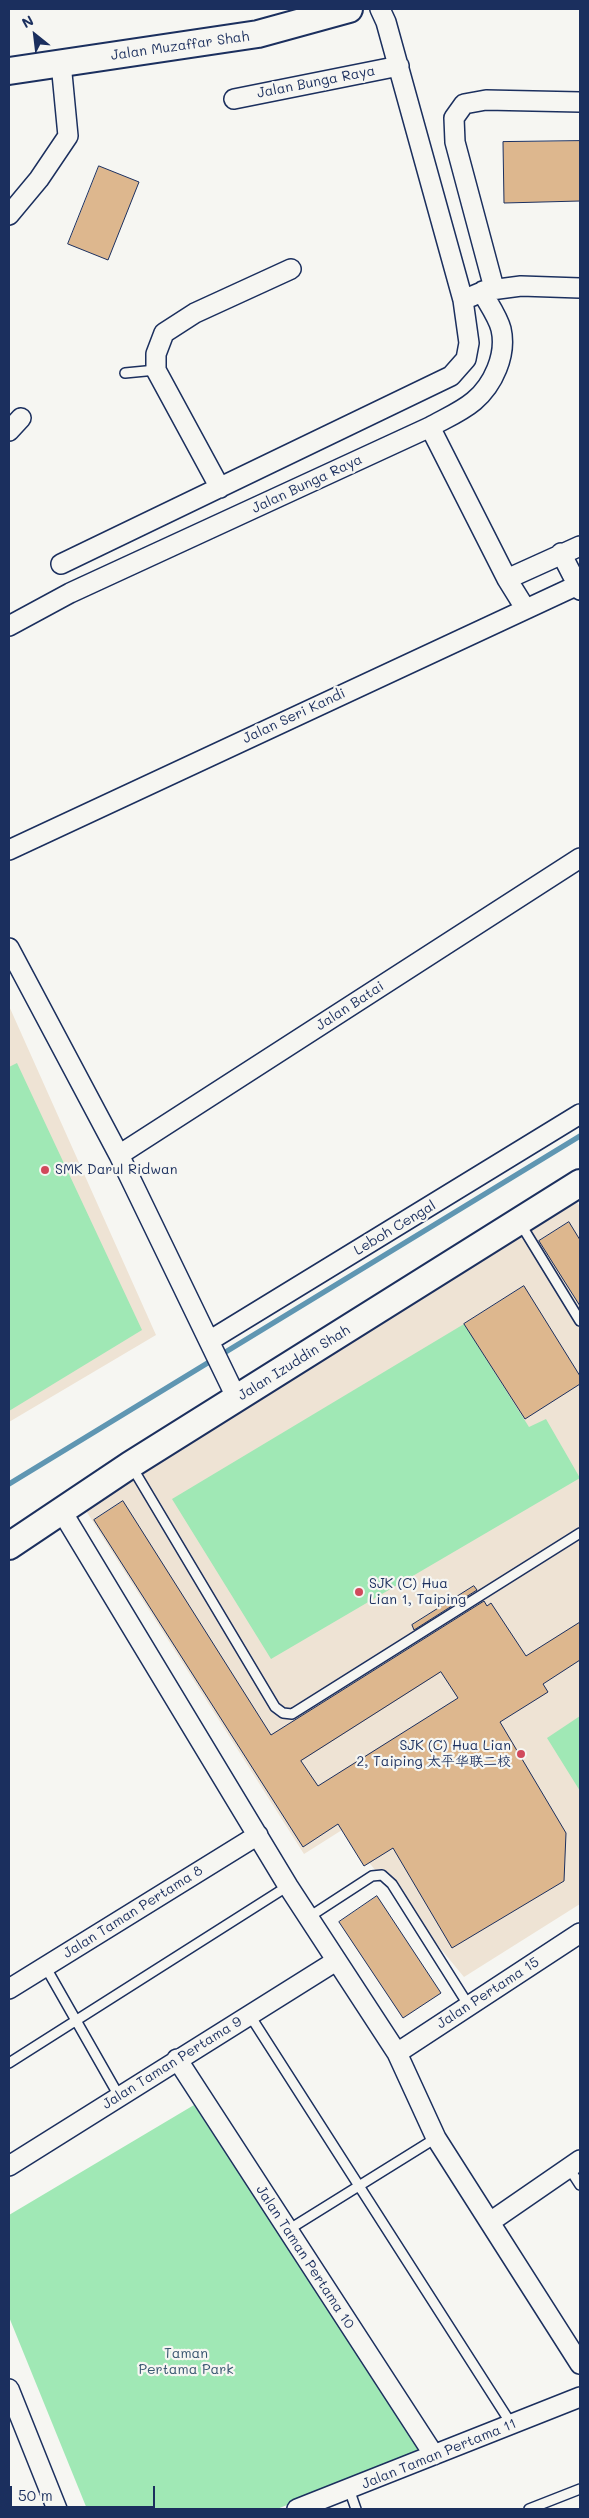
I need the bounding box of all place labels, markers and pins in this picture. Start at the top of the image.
place label: SMK Darul Ridwan [55,1162,178,1178]
marker: SMK Darul Ridwan [39,1164,51,1176]
place label: SJK (C) Hua Lian 1, Taiping [369,1576,466,1608]
marker: SJK (C) Hua Lian 1, Taiping [353,1586,365,1598]
place label: SJK (C) Hua Lian 2, Taiping 太平华联二校 [356,1738,511,1770]
marker: SJK (C) Hua Lian 2, Taiping 太平华联二校 [515,1748,527,1760]

